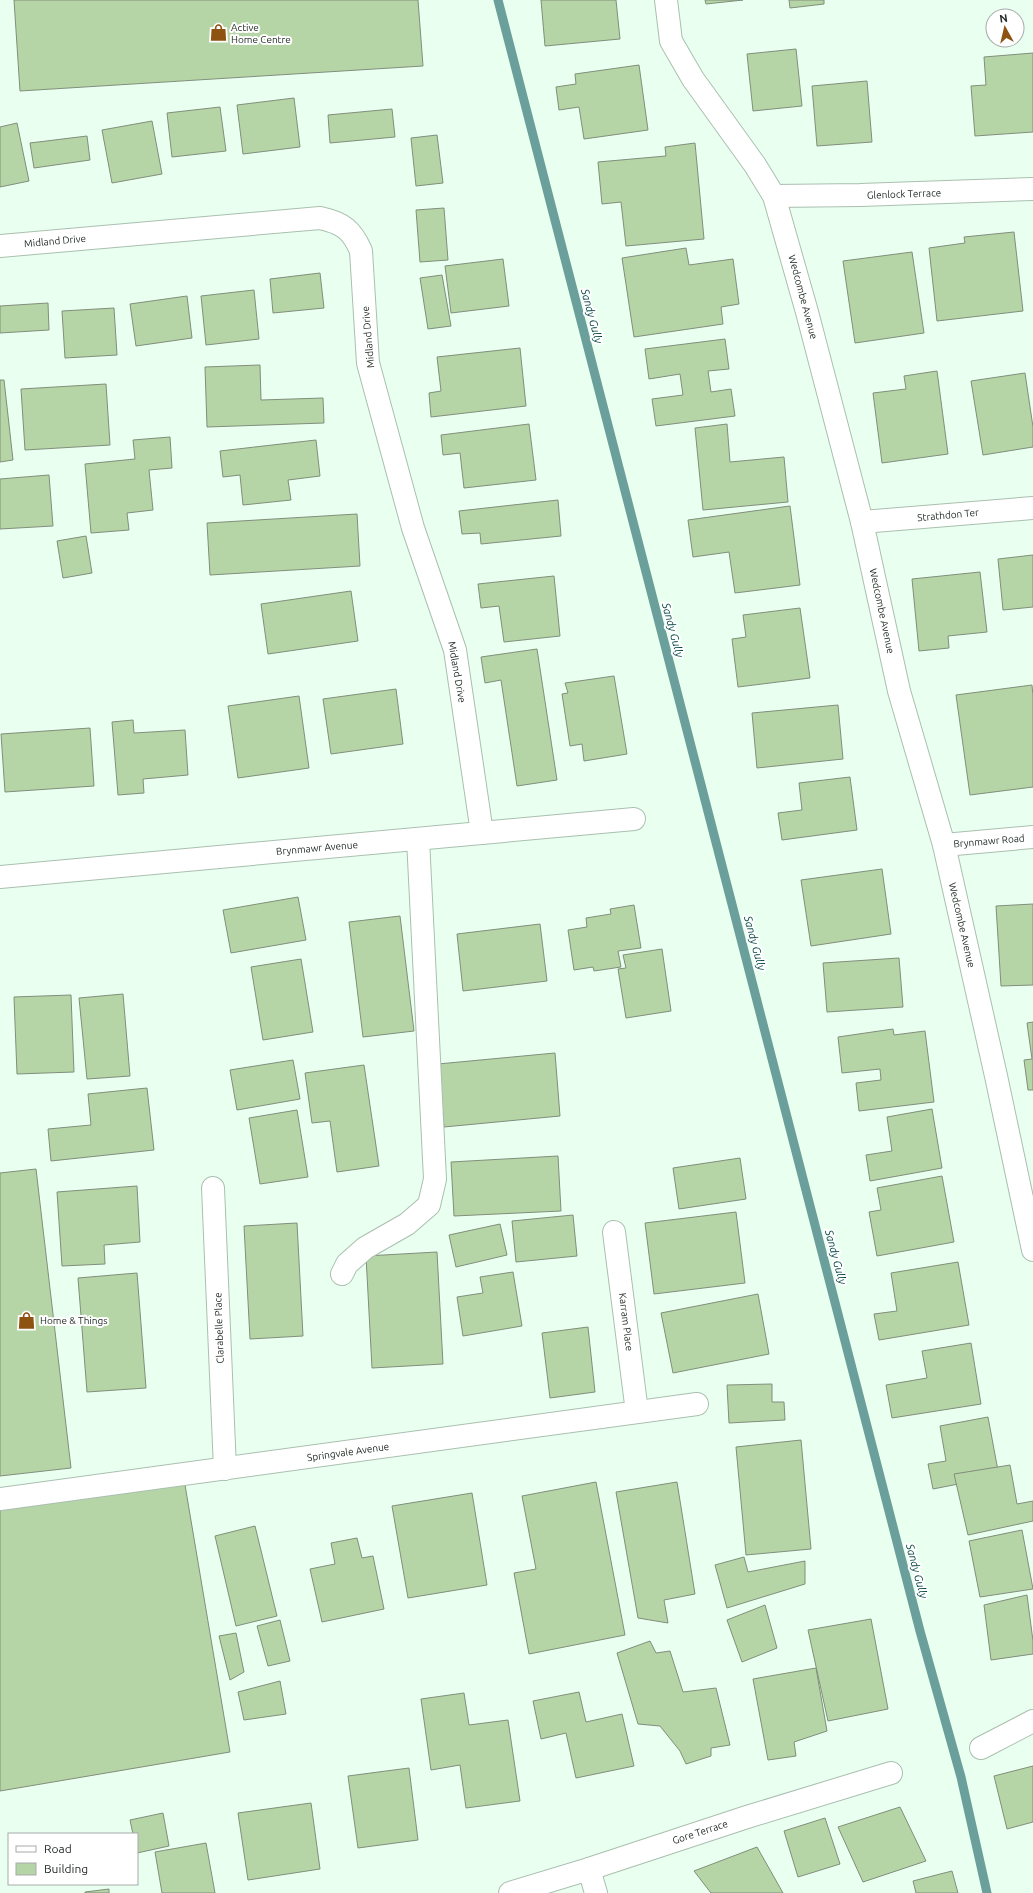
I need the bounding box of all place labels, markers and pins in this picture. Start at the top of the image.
place label: Active Home Centre [231,22,291,45]
shop icon: Active Home Centre [208,23,228,43]
shop icon: Home & Things [17,1310,37,1330]
place label: Home & Things [40,1315,108,1326]

